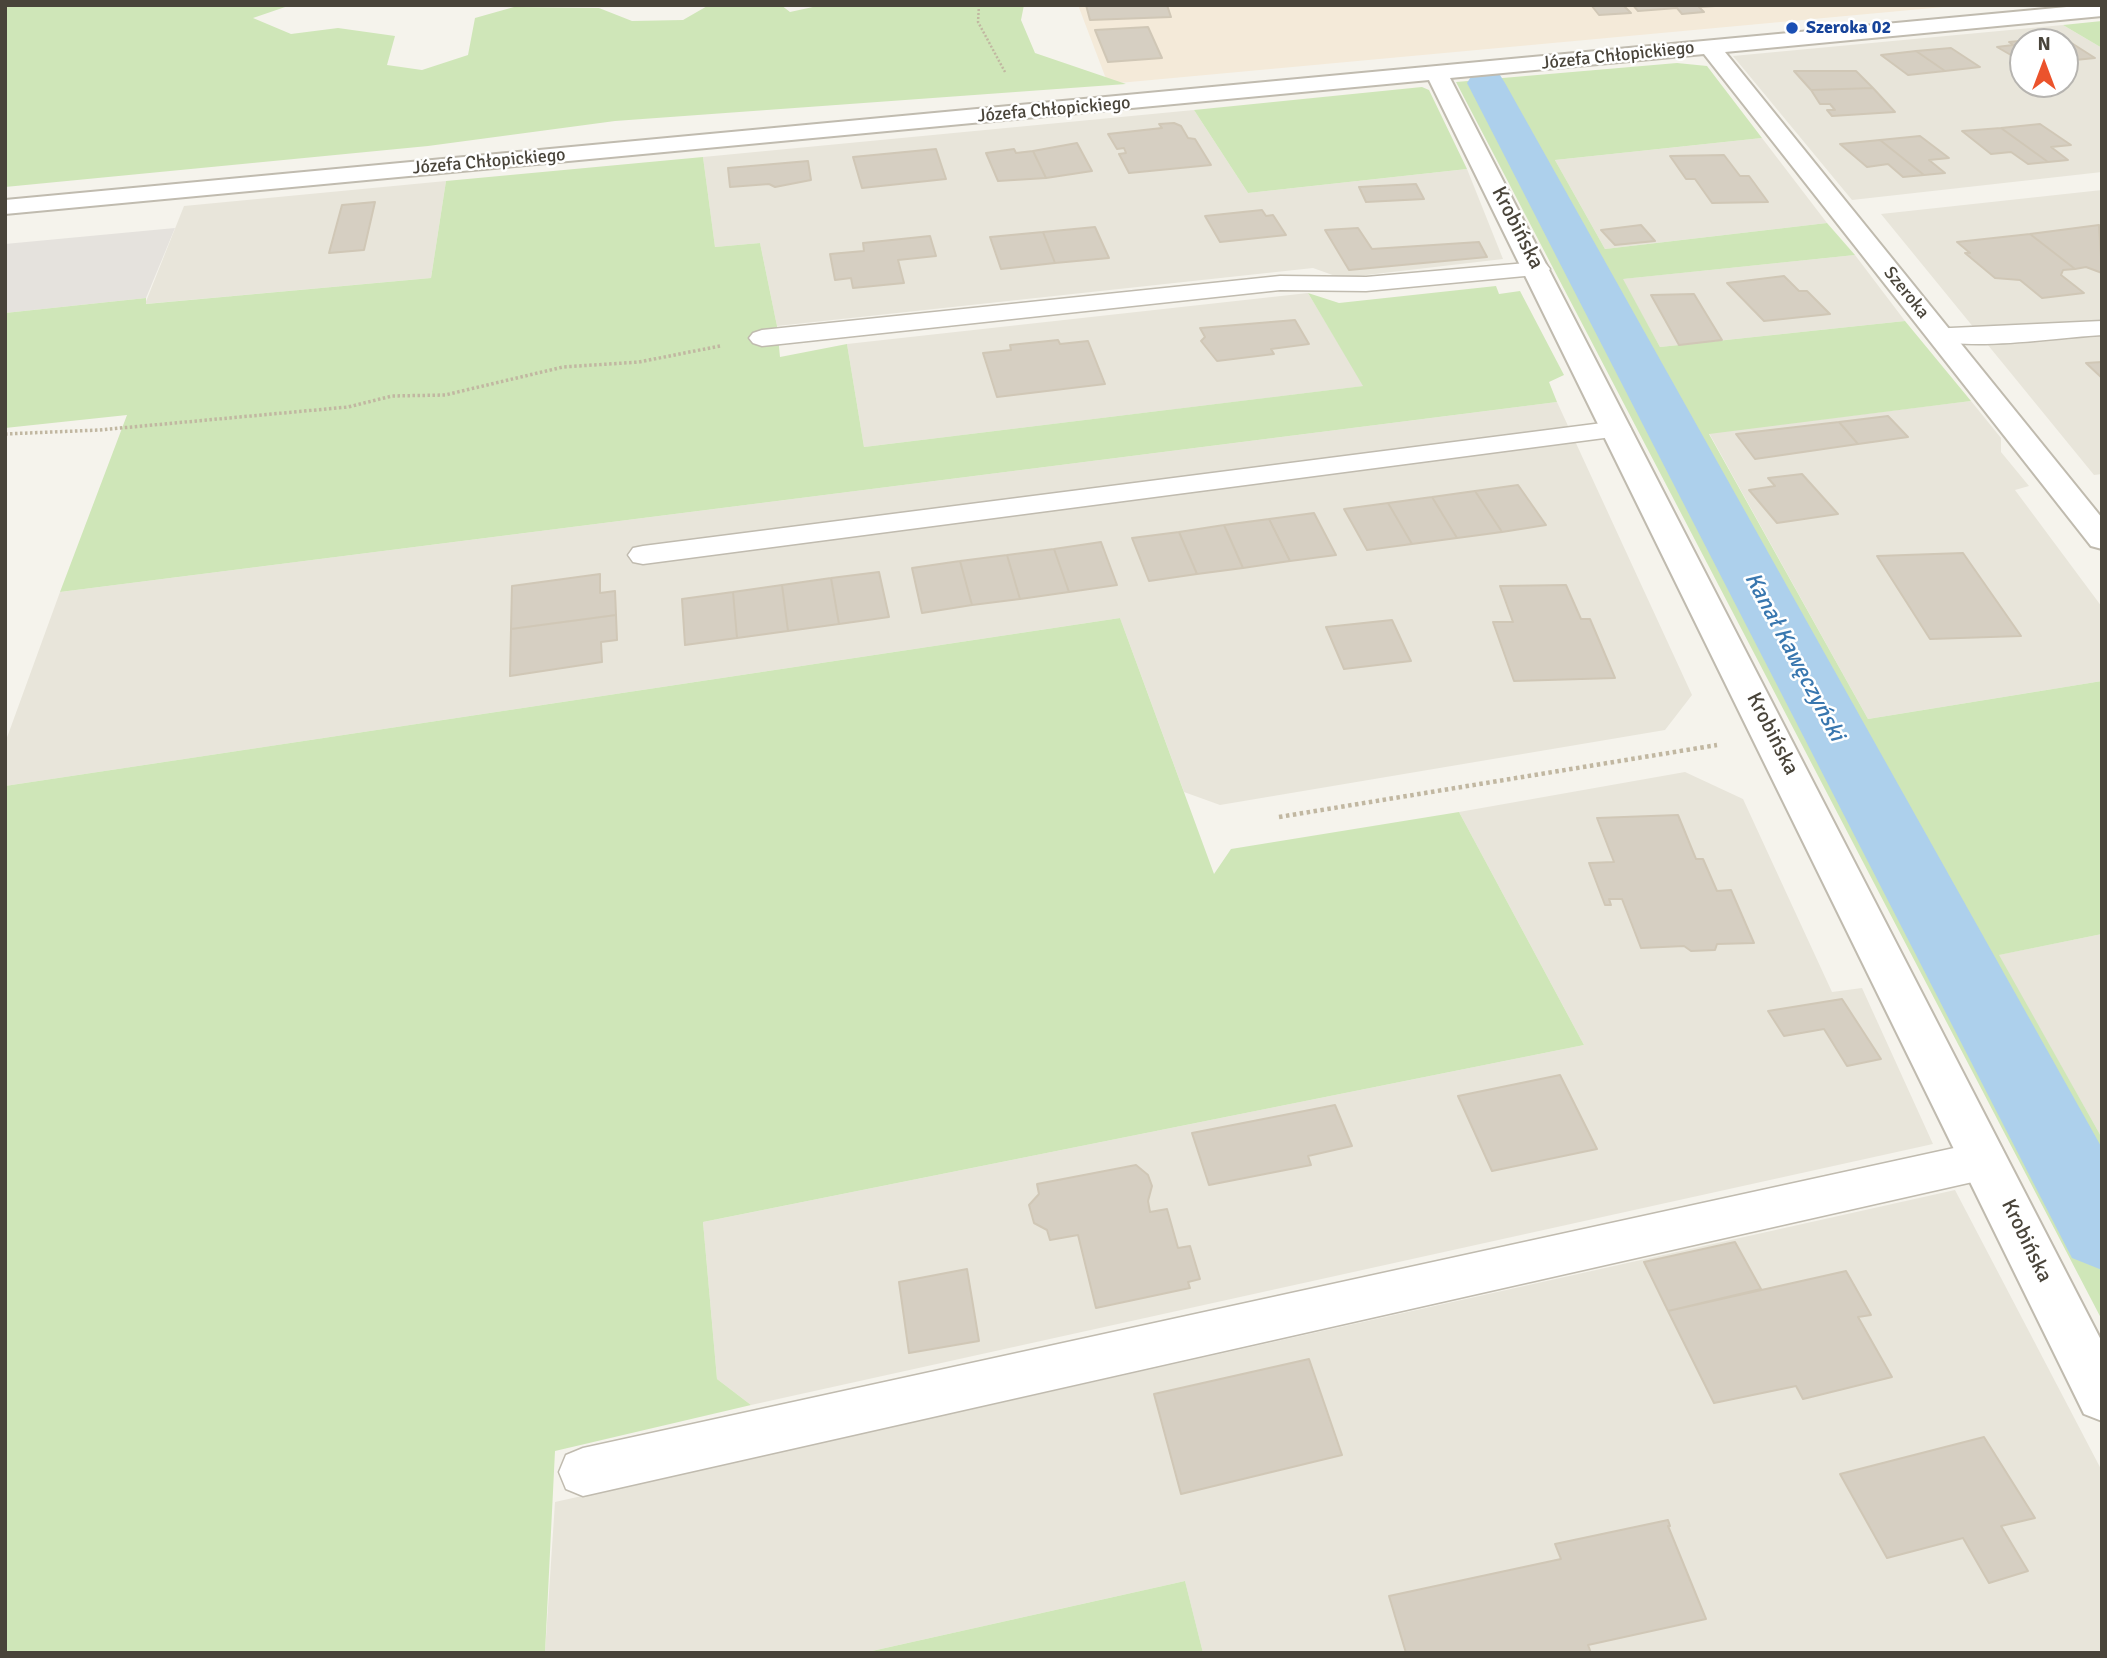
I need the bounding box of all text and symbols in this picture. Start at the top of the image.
place label: Szeroka 02 [1806,17,1891,39]
marker: Szeroka 02 [1784,20,1800,36]
north arrow [2009,28,2079,98]
text: N [2037,32,2051,56]
street label: Józefa Chłopickiego [1540,37,1696,75]
street label: Józefa Chłopickiego [977,93,1131,127]
street label: Józefa Chłopickiego [412,145,566,179]
street label: Krobińska [1485,182,1549,274]
street label: Szeroka [1879,263,1933,323]
water label: Kanał Kawęczyński [1738,568,1850,746]
street label: Krobińska [1740,688,1804,780]
street label: Krobińska [1995,1195,2057,1287]

